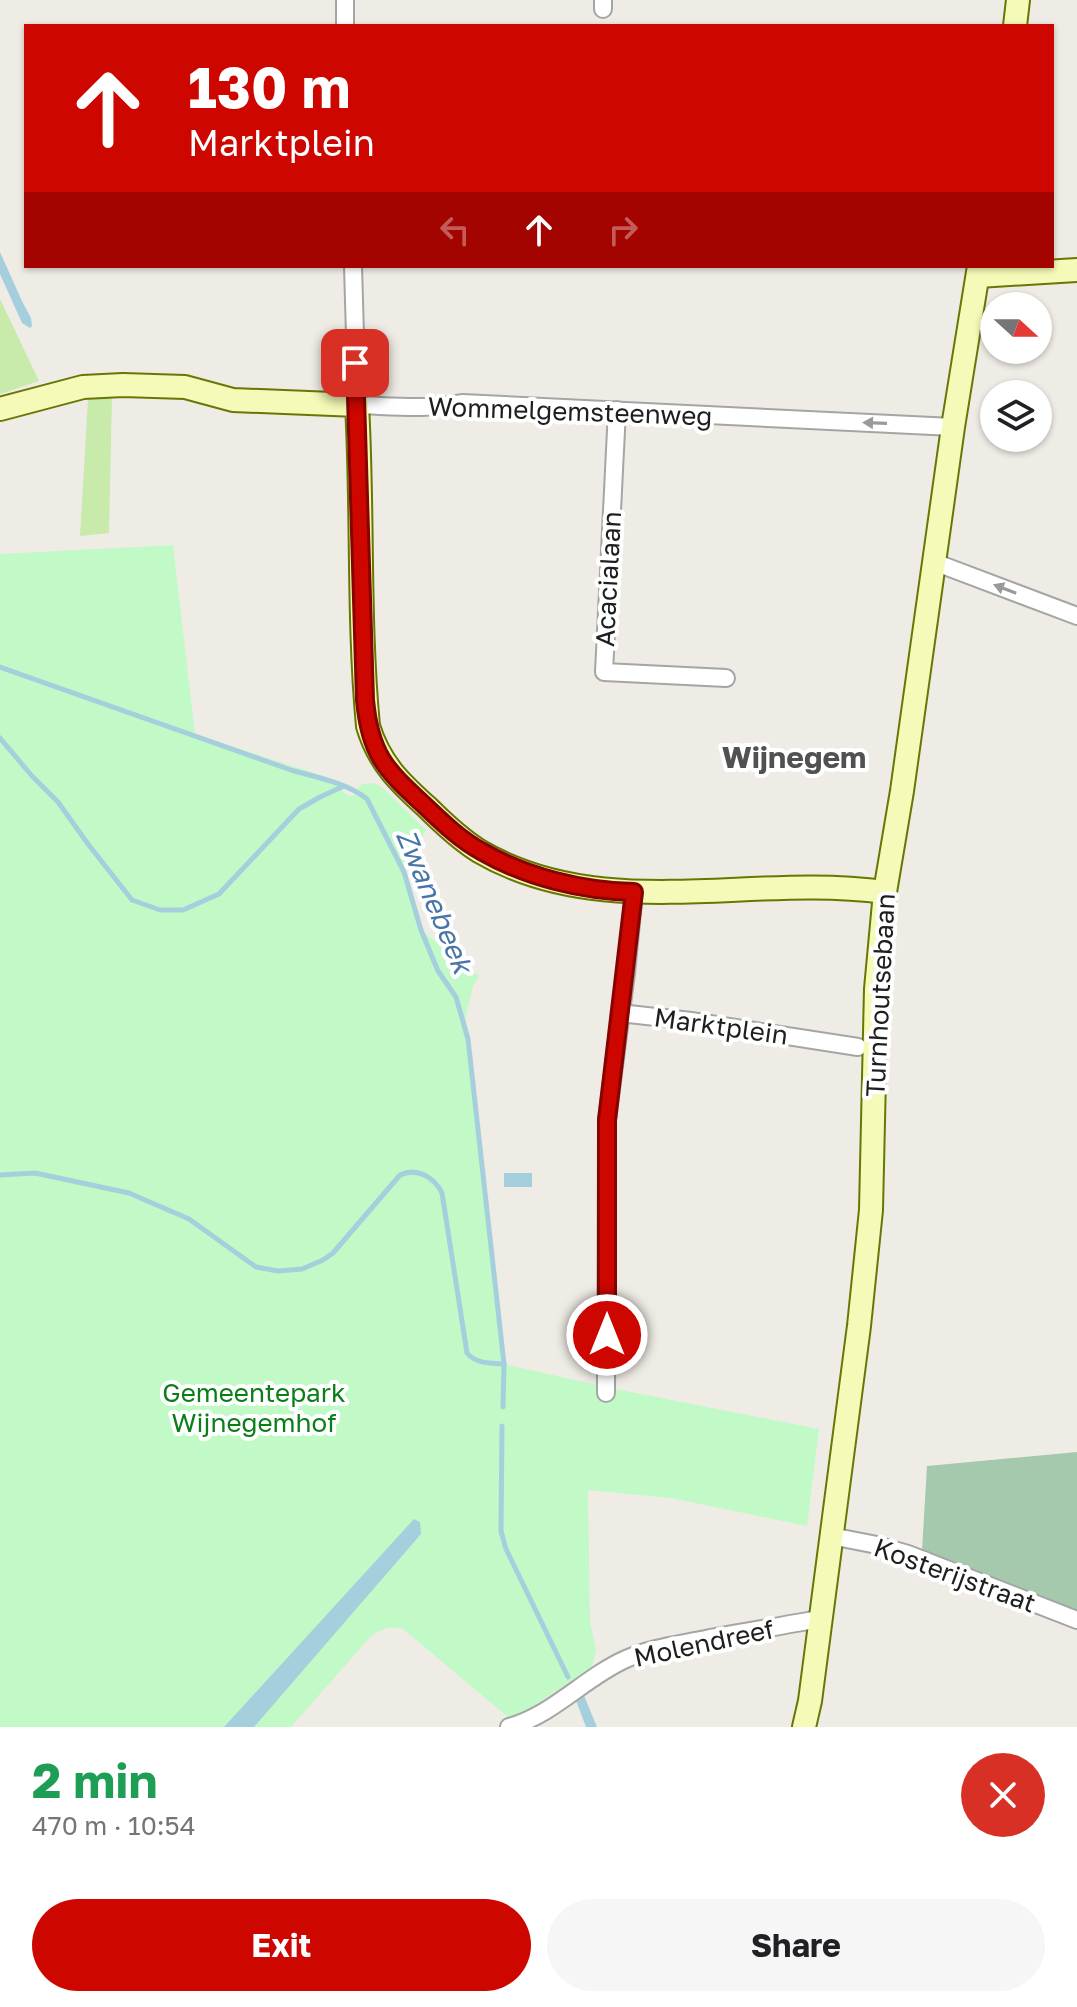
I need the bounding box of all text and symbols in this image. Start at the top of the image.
text: 130 m [188,53,350,120]
icon: ahead [56,56,160,160]
text: Marktplein [188,121,375,164]
icon: left [433,208,477,252]
icon: ahead [517,208,561,252]
icon: right [601,208,645,252]
north arrow [980,292,1052,364]
map controls [980,292,1052,452]
pin [321,329,389,397]
icon: arrive [333,341,377,385]
button: layers [980,380,1052,452]
street label: Wommelgemsteenweg [427,391,713,431]
one-way arrow [862,416,887,429]
street label: Acacialaan [589,511,627,647]
one-way arrow [993,582,1017,595]
district label: Wijnegem [722,739,866,775]
water label: Zwanebeek [390,824,481,981]
street label: Turnhoutsebaan [859,893,901,1097]
street label: Marktplein [652,1001,790,1051]
position arrow [565,1293,649,1377]
park label: Gemeentepark Wijnegemhof [162,1377,346,1438]
street label: Kosterijstraat [870,1531,1040,1619]
street label: Molendreef [631,1613,777,1673]
text: 2 min [32,1751,157,1809]
button: close [961,1753,1045,1837]
text: 470 m · 10:54 [32,1810,196,1841]
button: Exit [32,1899,531,1991]
button: Share [547,1899,1045,1991]

